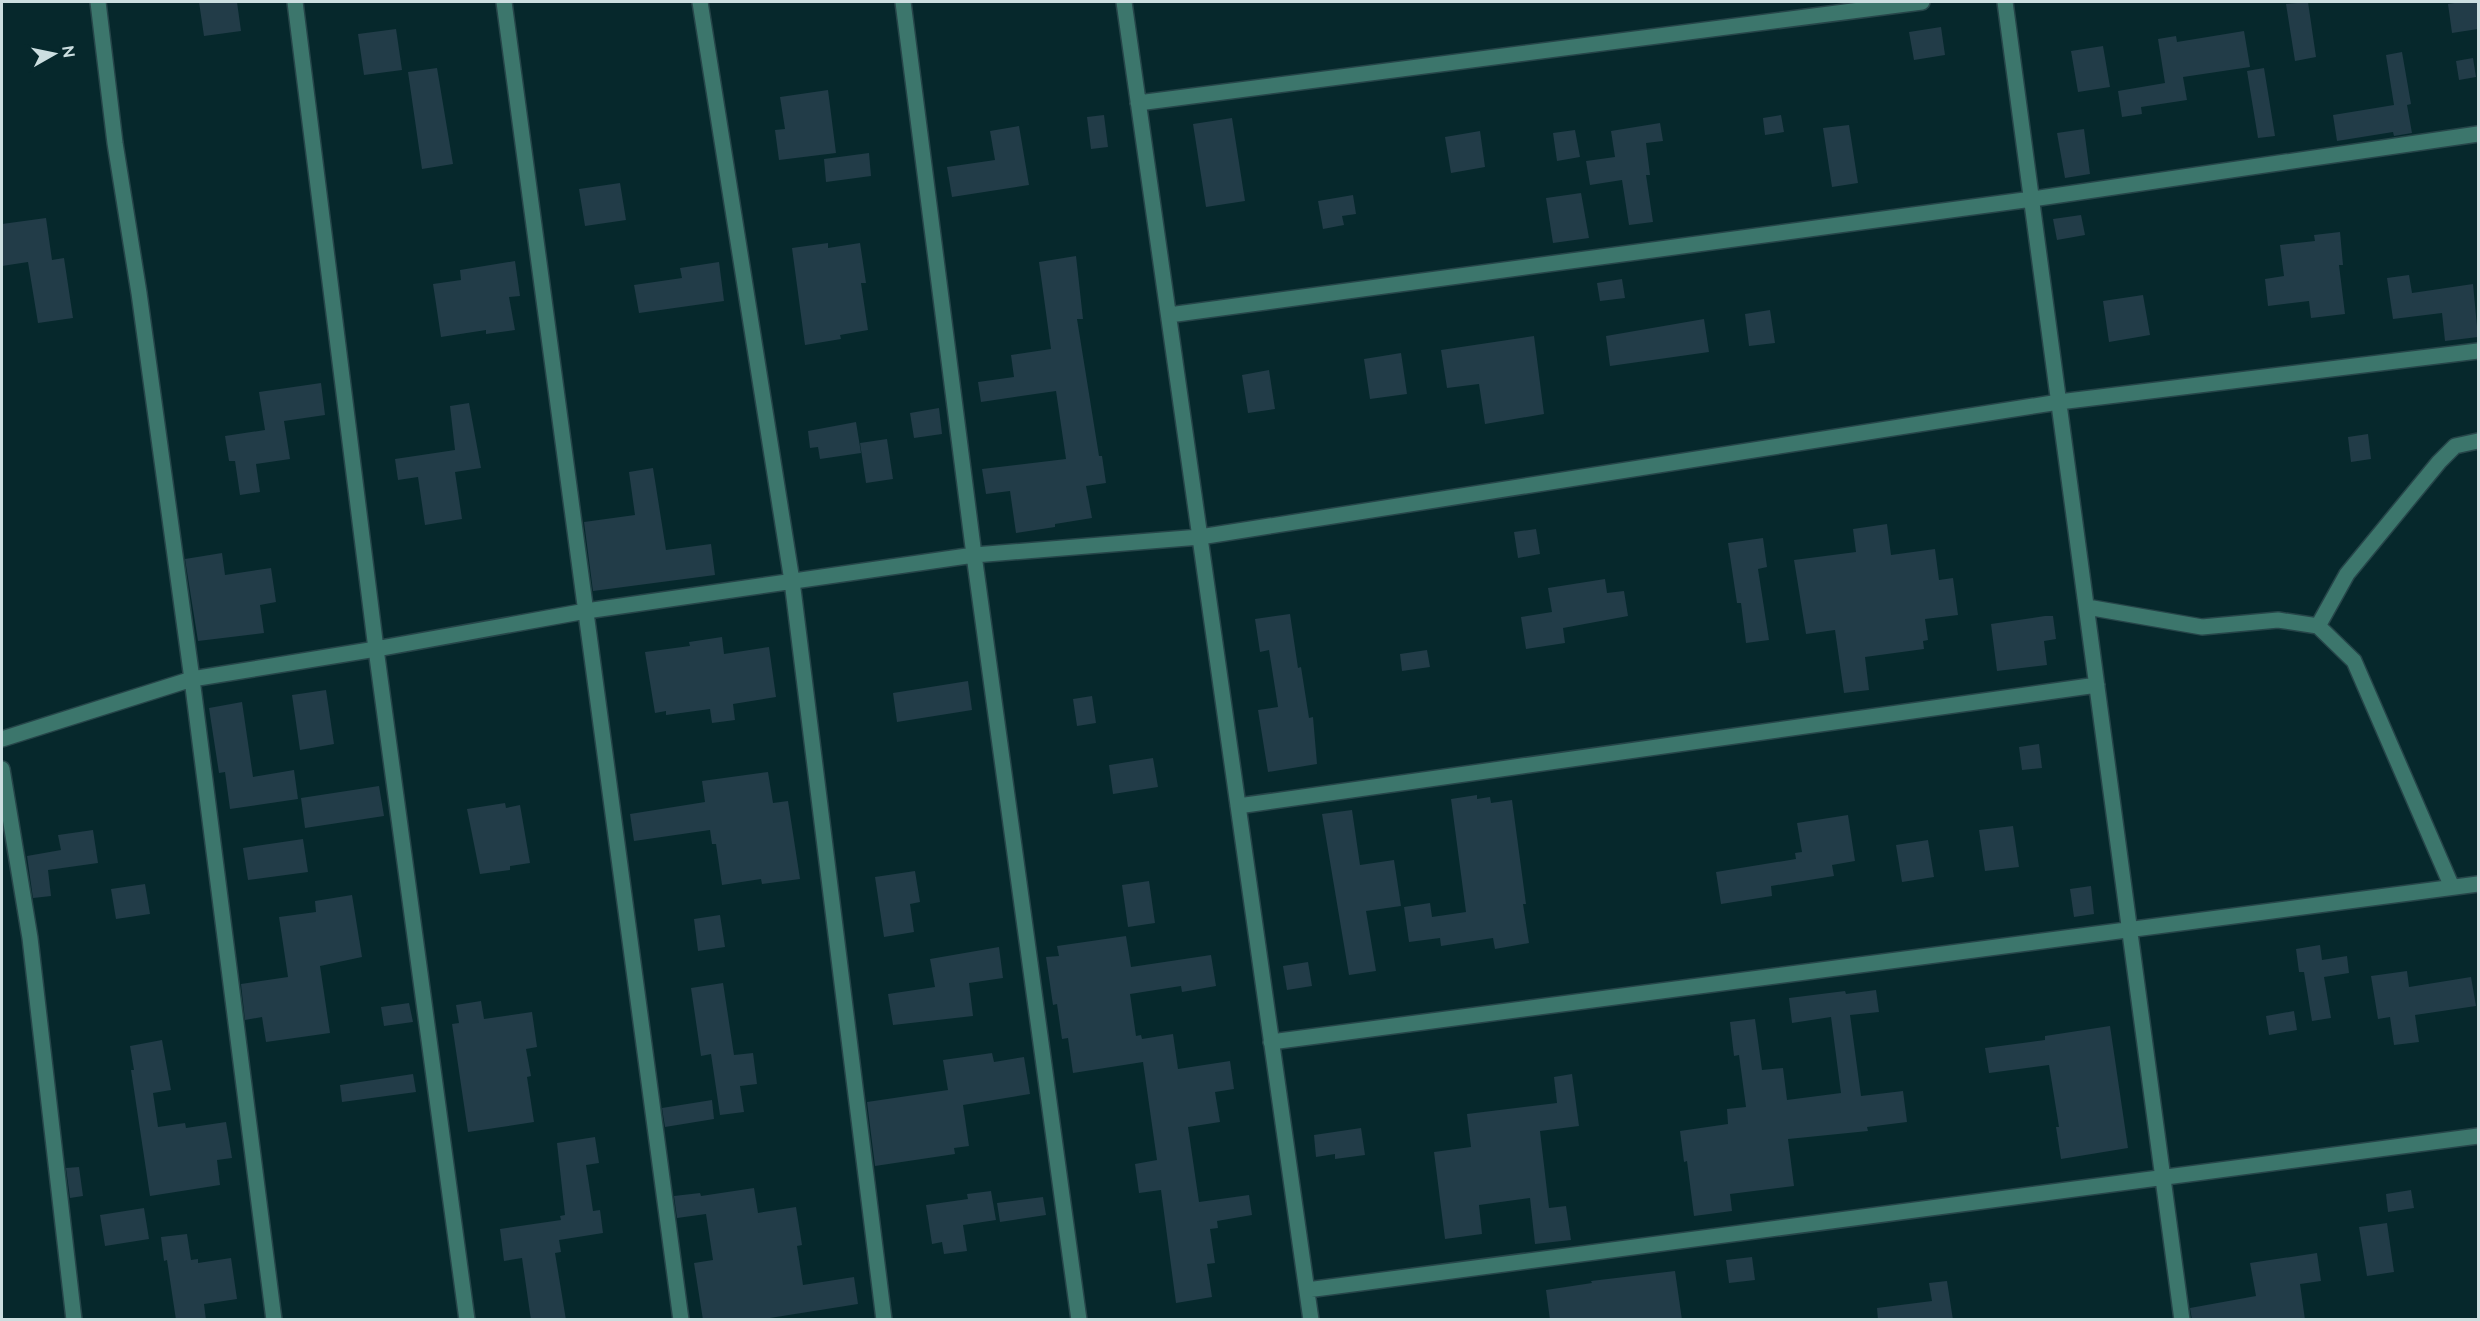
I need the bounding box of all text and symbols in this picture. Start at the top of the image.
north arrow [24,24,84,84]
text: N [58,44,79,59]

